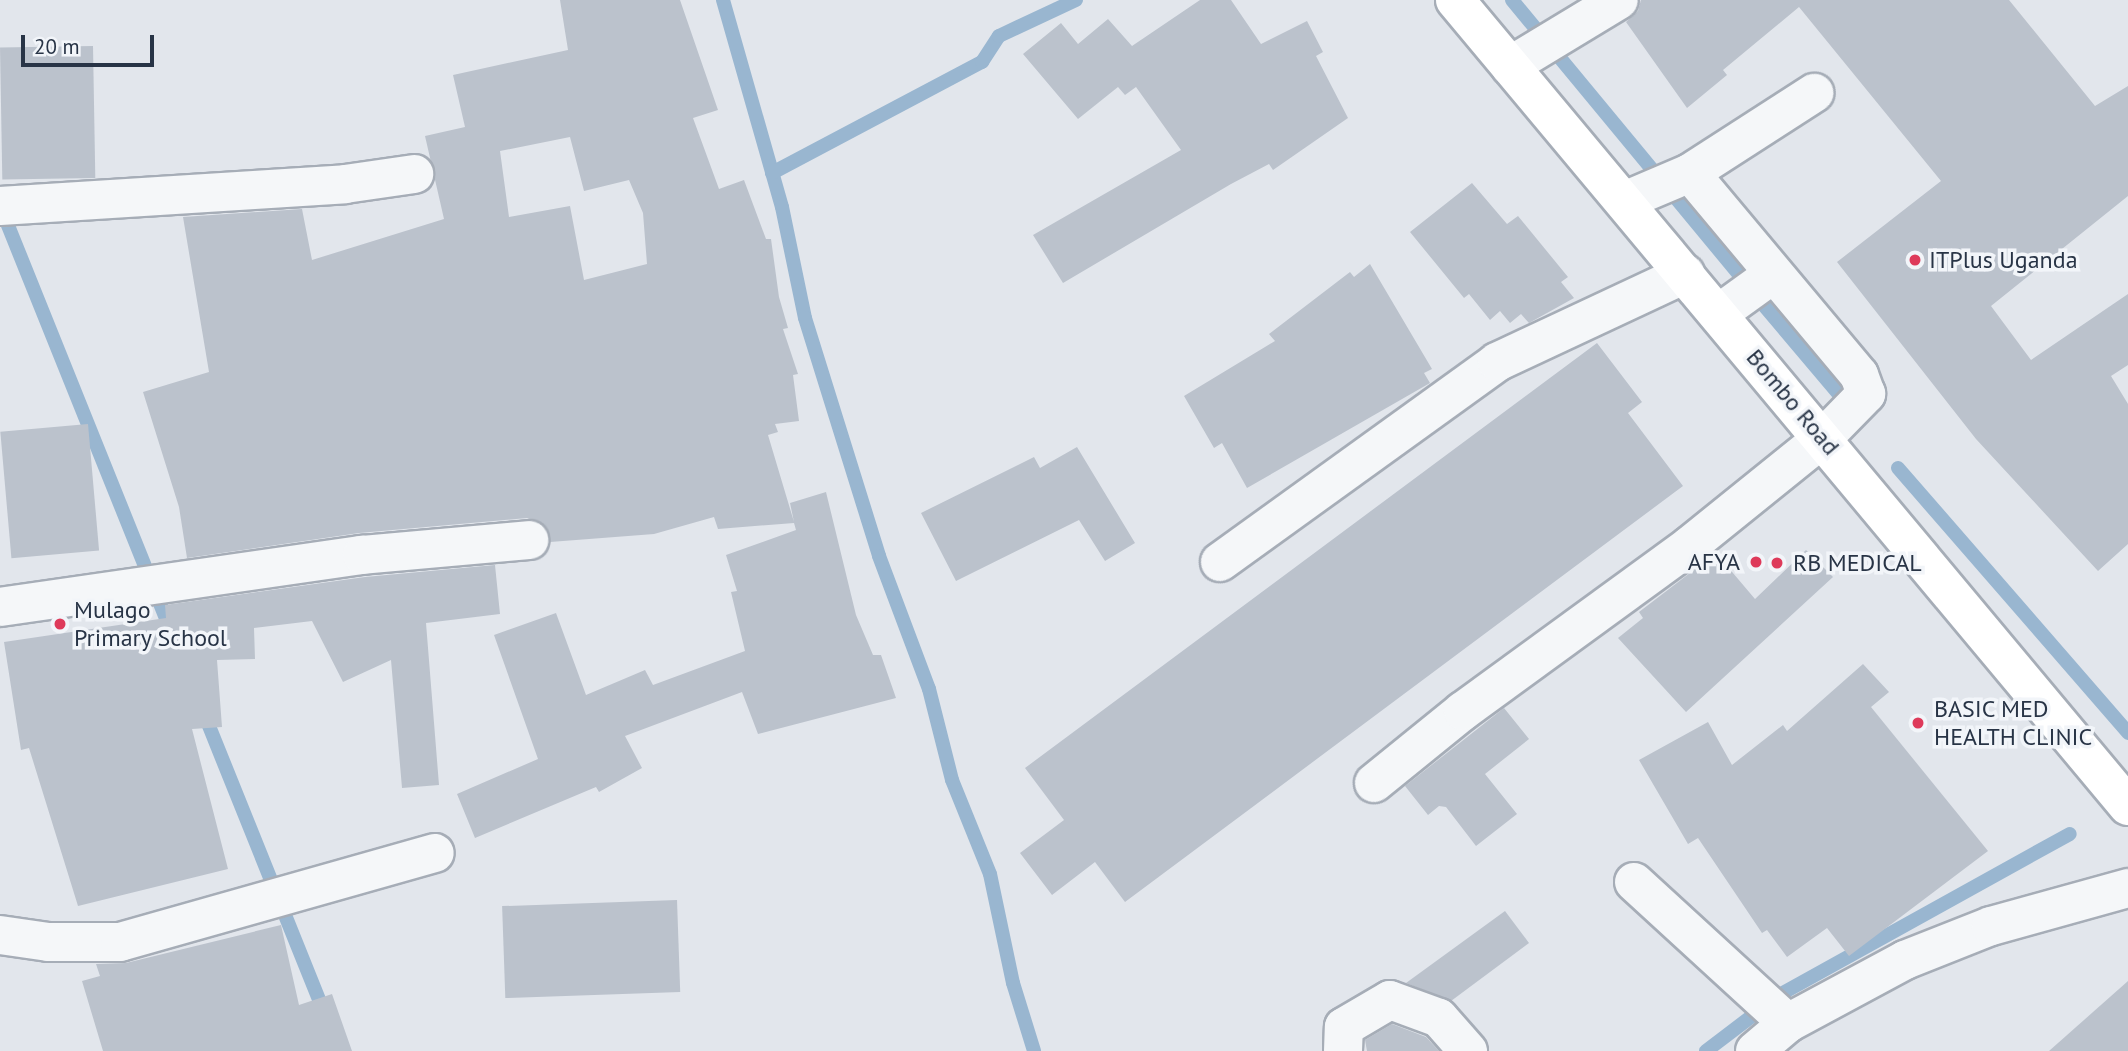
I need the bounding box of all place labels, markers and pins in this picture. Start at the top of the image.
place label: ITPlus Uganda [1929,246,2078,274]
marker: ITPlus Uganda [1907,252,1923,268]
place label: AFYA [1688,548,1740,576]
place label: RB MEDICAL [1793,549,1922,577]
marker: AFYA [1746,552,1766,572]
marker: RB MEDICAL [1767,553,1787,573]
place label: Mulago Primary School [74,596,228,652]
marker: Mulago Primary School [52,616,68,632]
place label: BASIC MED HEALTH CLINIC [1934,695,2092,751]
marker: BASIC MED HEALTH CLINIC [1908,713,1928,733]

